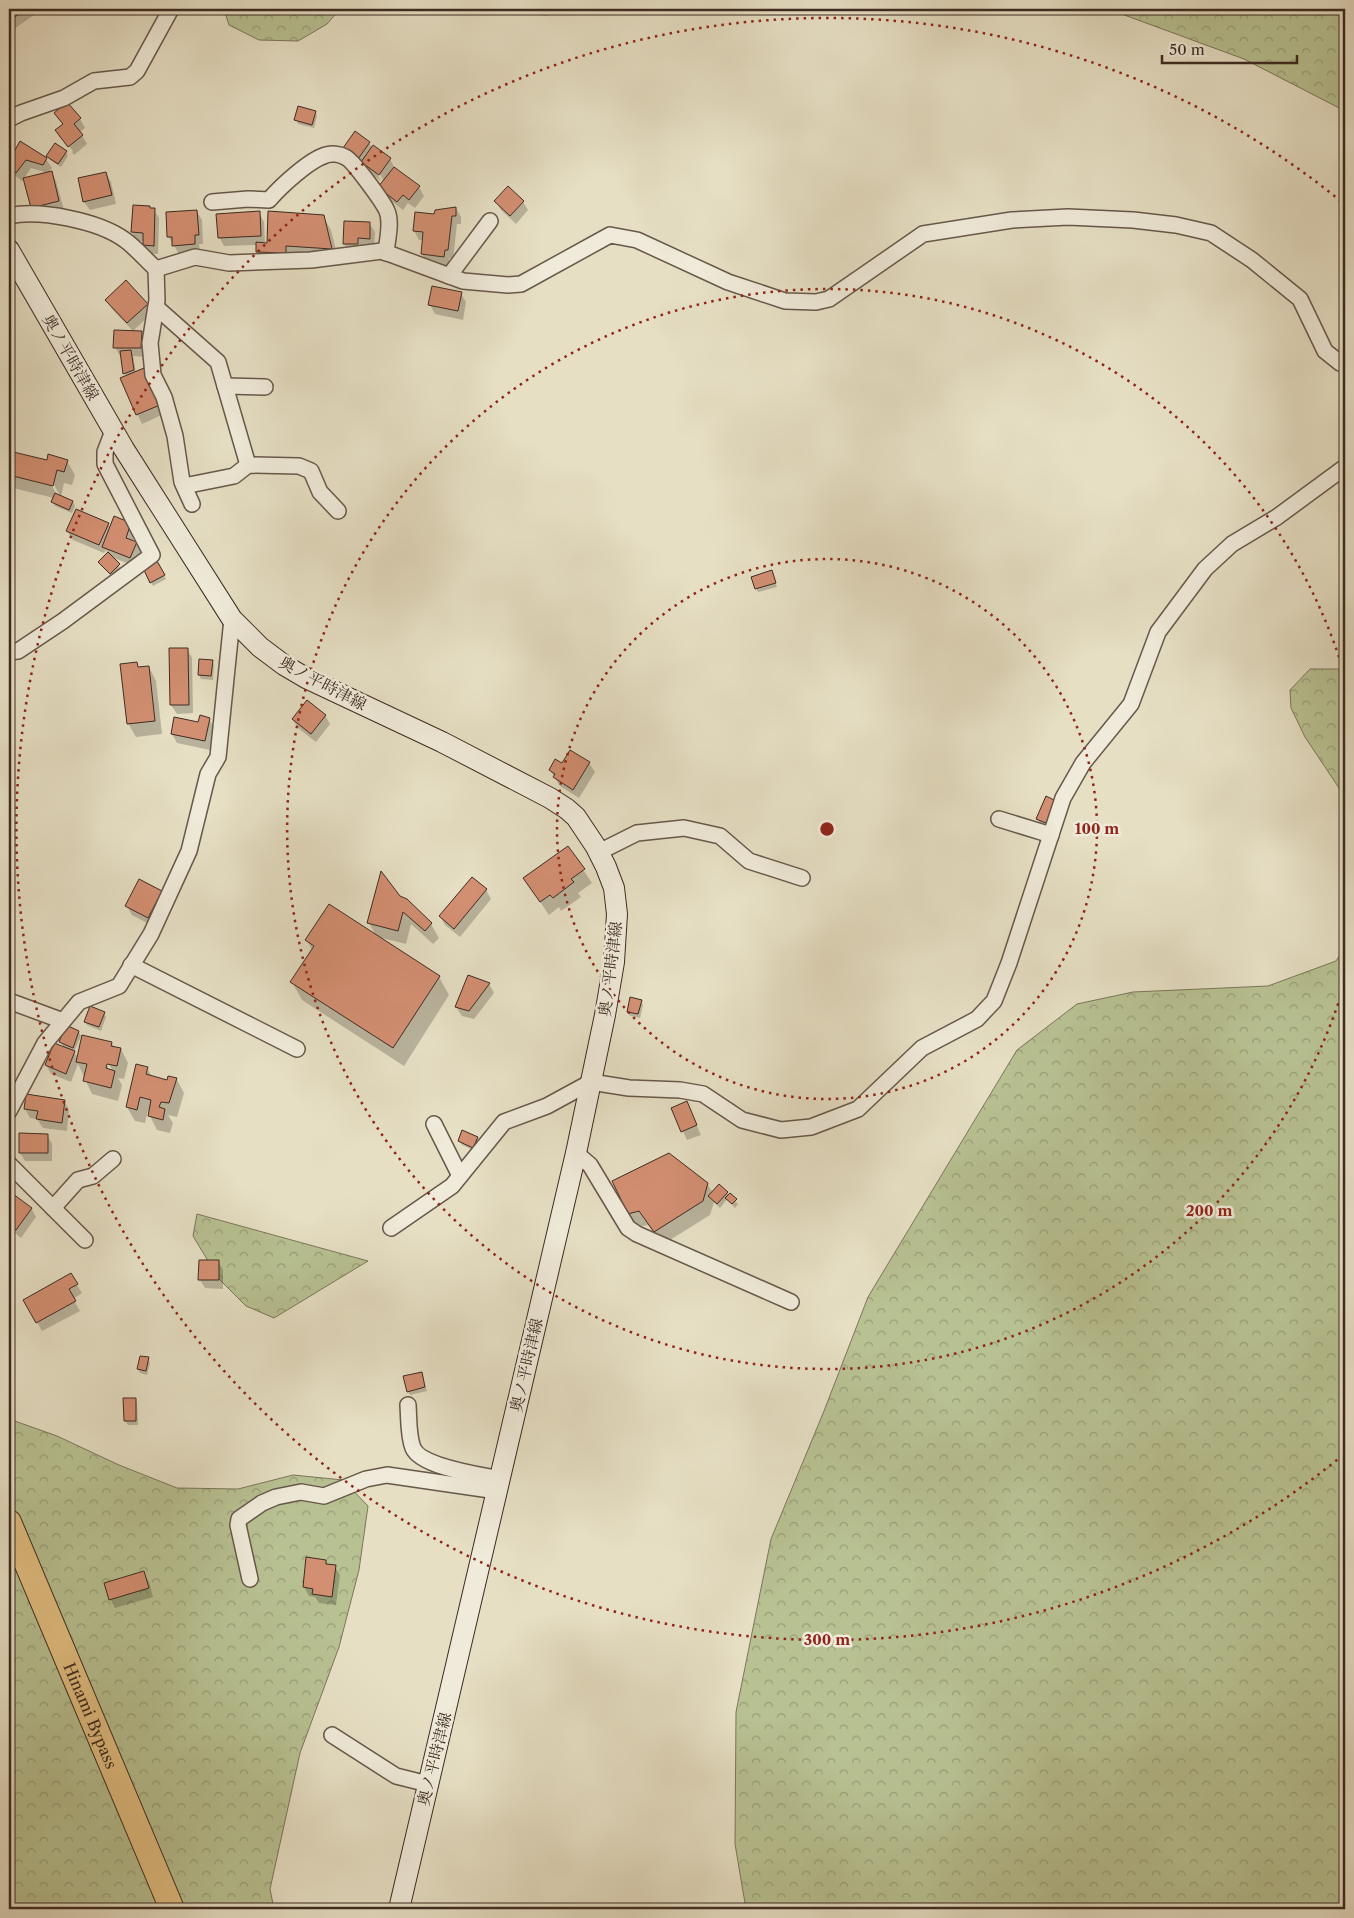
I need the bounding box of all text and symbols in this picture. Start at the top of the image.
scale bar [1162,32,1296,64]
text: 50 m [1169,40,1205,59]
street label: 奥ノ平時津線 [38,310,104,404]
street label: 奥ノ平時津線 [276,652,370,714]
text: 100 m [1075,819,1119,838]
centre of rings [818,820,836,838]
street label: 奥ノ平時津線 [594,920,626,1018]
text: 200 m [1186,1201,1232,1220]
street label: 奥ノ平時津線 [505,1316,547,1414]
text: 300 m [804,1630,850,1649]
street label: Hinami Bypass [59,1659,122,1772]
street label: 奥ノ平時津線 [413,1710,455,1808]

